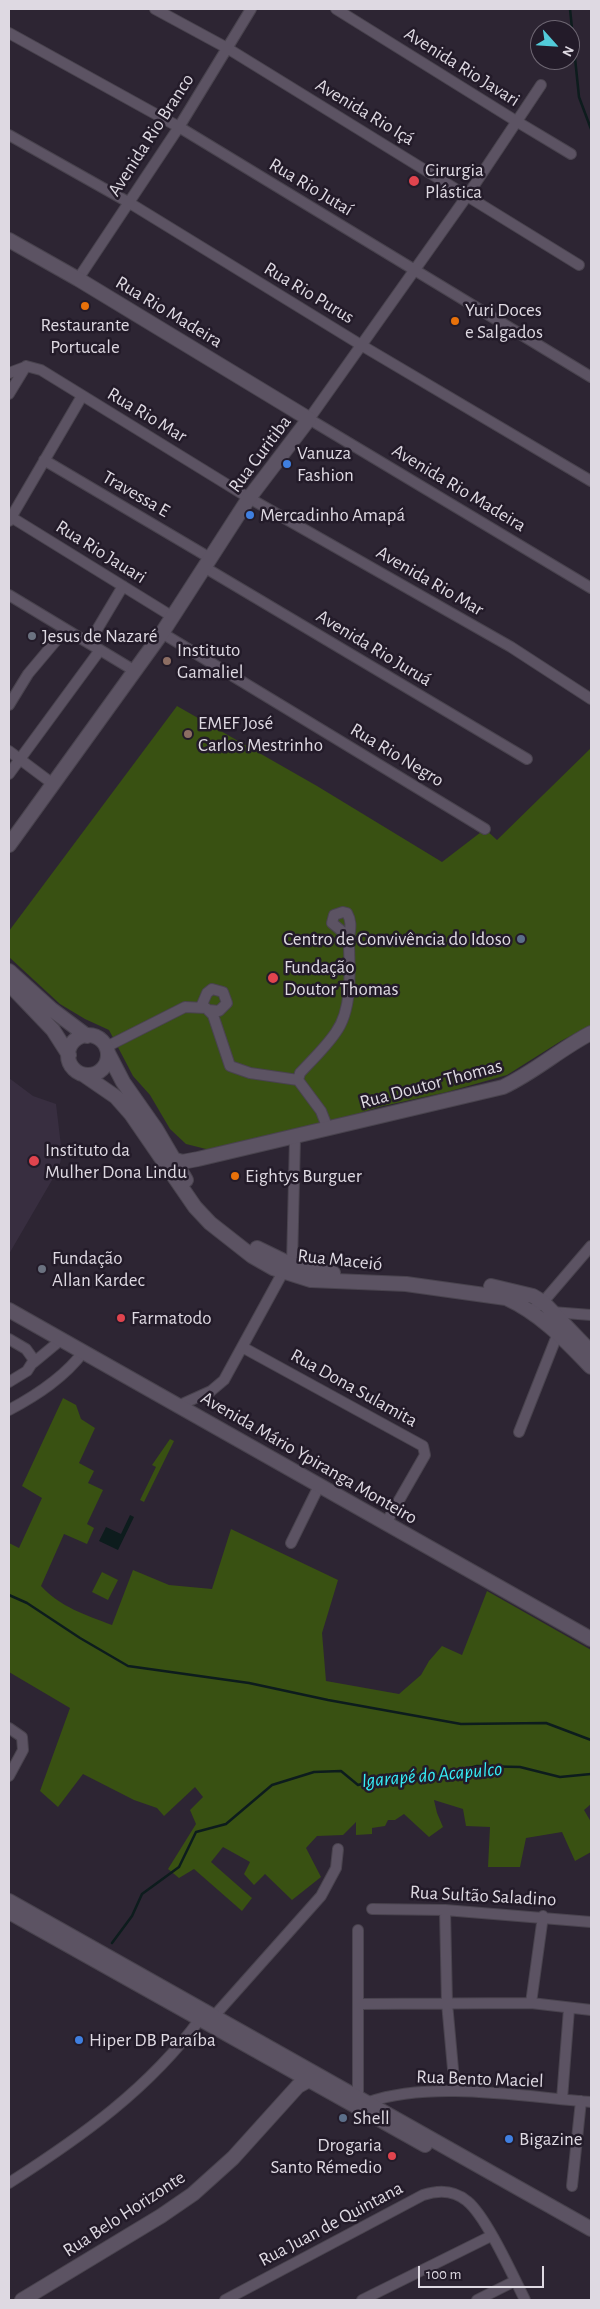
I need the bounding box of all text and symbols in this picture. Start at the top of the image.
north arrow [530,20,580,70]
street label: Avenida Rio Javari [400,22,524,112]
text: N [559,44,576,59]
street label: Avenida Rio Branco [103,69,199,201]
street label: Avenida Rio Içá [311,74,419,150]
street label: Rua Rio Jutaí [265,153,357,221]
place label: Cirurgia Plástica [425,159,484,203]
marker: Cirurgia Plástica [407,174,421,188]
street label: Rua Rio Purus [260,257,358,329]
street label: Rua Rio Madeira [111,271,227,353]
place label: Yuri Doces e Salgados [465,299,543,343]
marker: Restaurante Portucale [79,300,91,312]
place label: Restaurante Portucale [41,314,129,358]
marker: Yuri Doces e Salgados [449,315,461,327]
street label: Rua Rio Mar [103,382,191,448]
street label: Rua Curitiba [224,411,296,497]
street label: Avenida Rio Madeira [388,439,530,537]
place label: Vanuza Fashion [297,442,354,486]
marker: Vanuza Fashion [281,458,293,470]
street label: Travessa E [98,466,174,522]
place label: Mercadinho Amapá [260,504,405,526]
marker: Mercadinho Amapá [244,509,256,521]
street label: Rua Rio Jauari [51,515,151,589]
street label: Avenida Rio Mar [372,541,488,621]
street label: Avenida Rio Juruá [312,605,436,691]
place label: Jesus de Nazaré [42,625,158,647]
marker: Jesus de Nazaré [26,630,38,642]
place label: Instituto Gamaliel [177,639,244,683]
marker: Instituto Gamaliel [161,655,173,667]
place label: EMEF José Carlos Mestrinho [198,712,323,756]
street label: Rua Rio Negro [346,718,448,792]
marker: EMEF José Carlos Mestrinho [182,728,194,740]
place label: Centro de Convivência do Idoso [283,928,511,950]
marker: Centro de Convivência do Idoso [515,933,527,945]
place label: Fundação Doutor Thomas [284,956,399,1000]
marker: Fundação Doutor Thomas [266,971,280,985]
street label: Rua Doutor Thomas [357,1054,505,1114]
place label: Instituto da Mulher Dona Lindu [45,1139,187,1183]
marker: Instituto da Mulher Dona Lindu [27,1154,41,1168]
place label: Eightys Burguer [245,1165,362,1187]
marker: Eightys Burguer [229,1170,241,1182]
street label: Rua Maceió [296,1244,384,1276]
place label: Fundação Allan Kardec [52,1247,145,1291]
marker: Fundação Allan Kardec [36,1263,48,1275]
place label: Farmatodo [131,1307,212,1329]
marker: Farmatodo [115,1312,127,1324]
street label: Rua Dona Sulamita [287,1344,421,1432]
street label: Avenida Mário Ypiranga Monteiro [197,1387,421,1529]
water label: Igarapé do Acapulco [361,1757,503,1793]
street label: Rua Sultão Saladino [409,1881,557,1911]
place label: Hiper DB Paraíba [89,2029,216,2051]
marker: Hiper DB Paraíba [73,2034,85,2046]
street label: Rua Bento Maciel [416,2065,544,2093]
place label: Shell [353,2107,390,2129]
marker: Shell [337,2112,349,2124]
place label: Bigazine [519,2128,583,2150]
marker: Bigazine [503,2133,515,2145]
place label: Drogaria Santo Rémedio [270,2134,382,2178]
marker: Drogaria Santo Rémedio [386,2150,398,2162]
street label: Rua Belo Horizonte [59,2166,189,2262]
street label: Rua Juan de Quintana [255,2176,407,2272]
scale bar [420,2256,546,2288]
text: 100 m [426,2267,461,2282]

